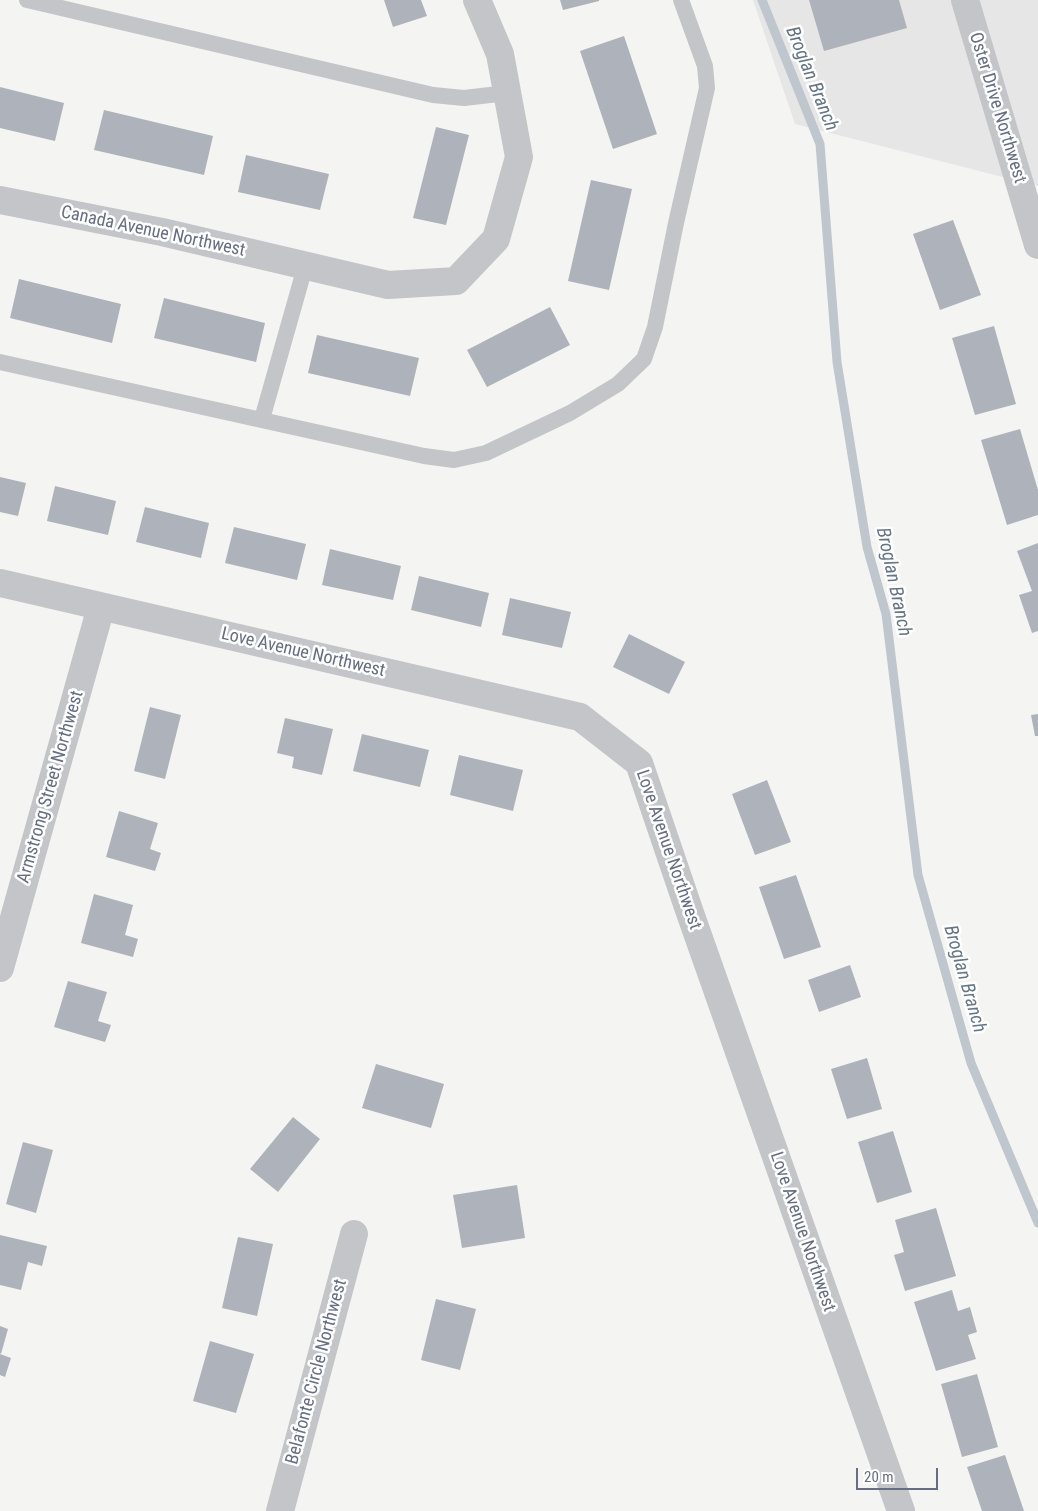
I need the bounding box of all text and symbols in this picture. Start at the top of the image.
water label: Broglan Branch [780,23,842,135]
street label: Oster Drive Northwest [964,30,1030,186]
street label: Canada Avenue Northwest [59,202,247,262]
water label: Broglan Branch [870,526,916,638]
street label: Love Avenue Northwest [219,624,387,682]
street label: Armstrong Street Northwest [13,688,89,886]
street label: Love Avenue Northwest [631,767,705,933]
water label: Broglan Branch [938,923,990,1035]
street label: Love Avenue Northwest [765,1149,839,1315]
street label: Belafonte Circle Northwest [282,1277,352,1467]
scale bar [858,1458,940,1490]
text: 20 m [864,1468,894,1486]

